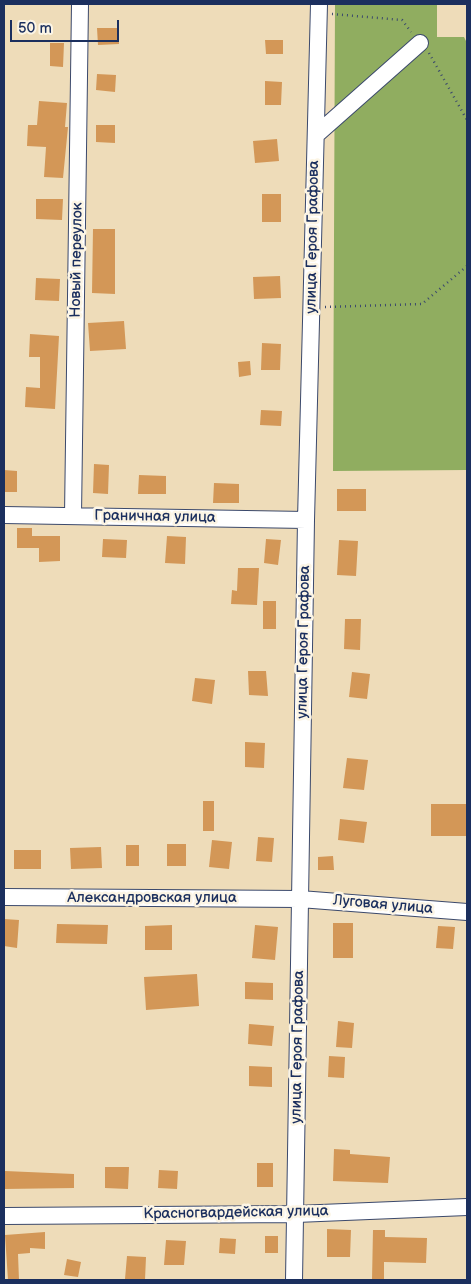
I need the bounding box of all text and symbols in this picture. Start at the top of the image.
scale bar [12,10,121,42]
text: 50 m [18,19,52,38]
street label: улица Героя Графова [303,160,323,314]
street label: Новый переулок [67,202,87,318]
street label: Граничная улица [94,507,216,527]
street label: улица Героя Графова [294,565,314,719]
street label: Александровская улица [67,889,237,907]
street label: Луговая улица [332,892,434,918]
street label: улица Героя Графова [288,970,308,1124]
street label: Красногвардейская улица [143,1202,329,1224]

